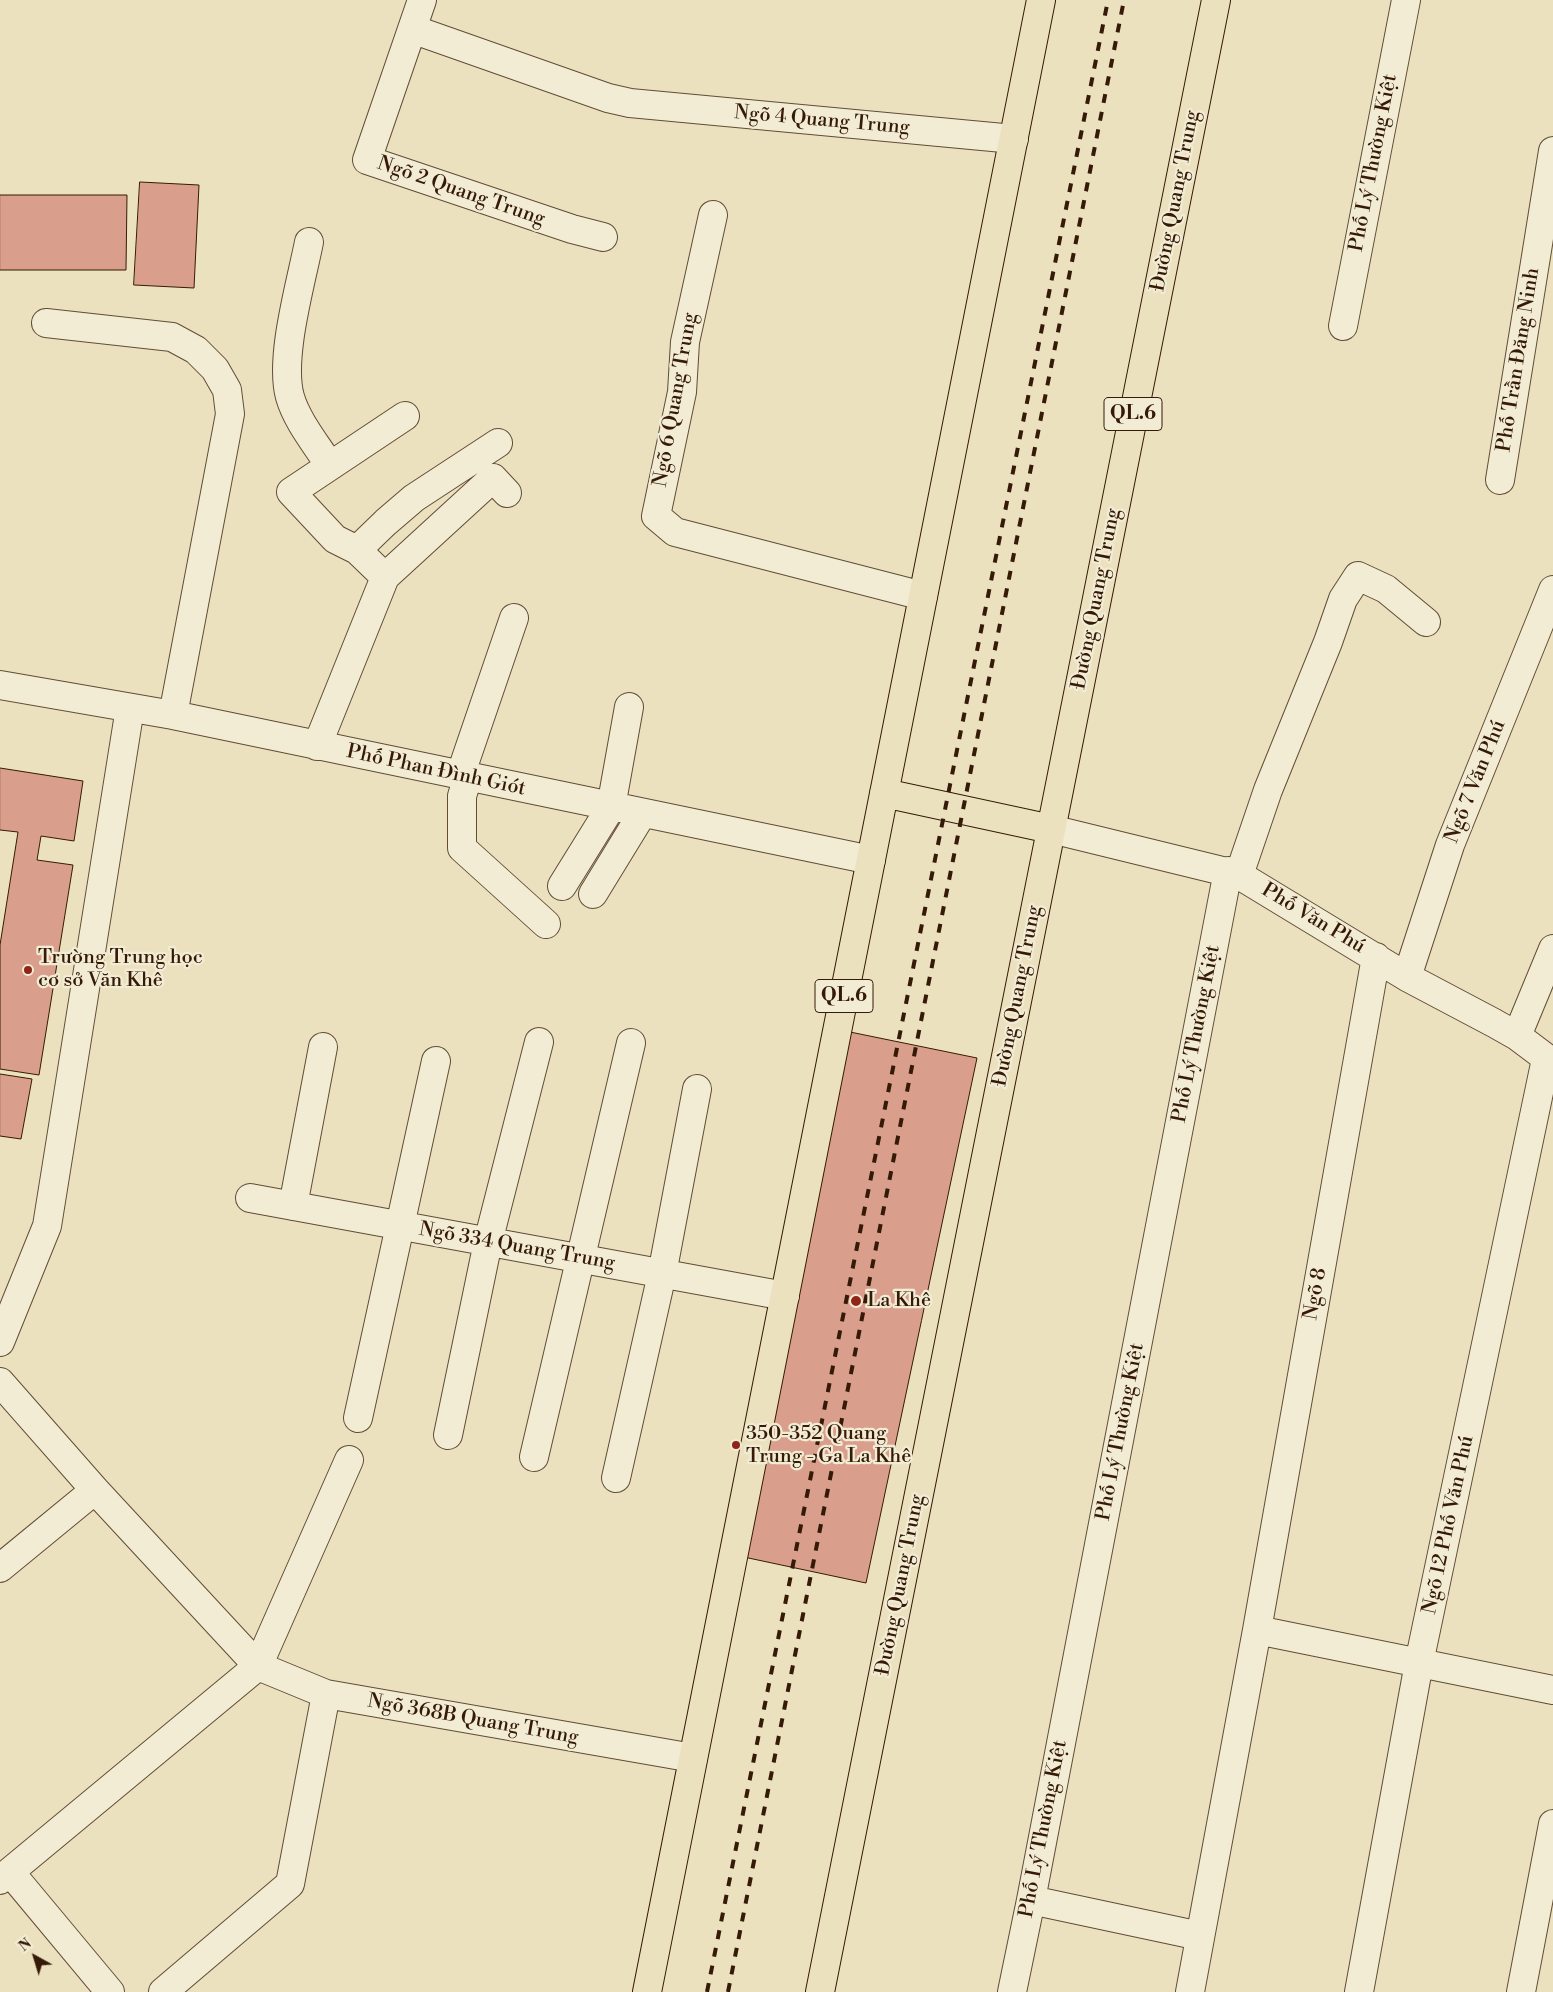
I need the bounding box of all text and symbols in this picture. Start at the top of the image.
street label: Phố Lý Thường Kiệt [1345,72,1403,254]
street label: Ngõ 4 Quang Trung [733,101,911,141]
street label: Đường Quang Trung [1147,108,1205,294]
street label: Ngõ 2 Quang Trung [374,152,548,232]
street label: Phố Trần Đăng Ninh [1493,266,1545,454]
street label: Ngõ 6 Quang Trung [649,311,703,489]
road number: QL.6 [1104,398,1162,430]
street label: Đường Quang Trung [1068,506,1126,692]
street label: Ngõ 7 Văn Phú [1440,717,1512,847]
street label: Phố Phan Đình Giót [344,740,528,802]
street label: Phố Văn Phú [1257,879,1369,959]
street label: Đường Quang Trung [989,903,1047,1089]
street label: Phố Lý Thường Kiệt [1168,943,1226,1125]
place label: Trường Trung học cơ sở Văn Khê [38,946,203,993]
marker: Trường Trung học cơ sở Văn Khê [22,964,34,976]
road number: QL.6 [815,979,873,1012]
street label: Ngõ 334 Quang Trung [417,1218,617,1276]
street label: Ngõ 8 [1300,1266,1332,1322]
place label: La Khê [867,1289,931,1313]
marker: La Khê [849,1294,863,1308]
street label: Phố Lý Thường Kiệt [1092,1341,1150,1523]
place label: 350-352 Quang Trung - Ga La Khê [746,1422,911,1469]
street label: Ngõ 12 Phố Văn Phú [1418,1434,1480,1616]
marker: 350-352 Quang Trung - Ga La Khê [730,1439,742,1451]
street label: Đường Quang Trung [872,1492,930,1678]
street label: Ngõ 368B Quang Trung [366,1690,580,1750]
street label: Phố Lý Thường Kiệt [1015,1738,1073,1920]
north arrow [10,1932,60,1982]
text: N [16,1935,36,1956]

